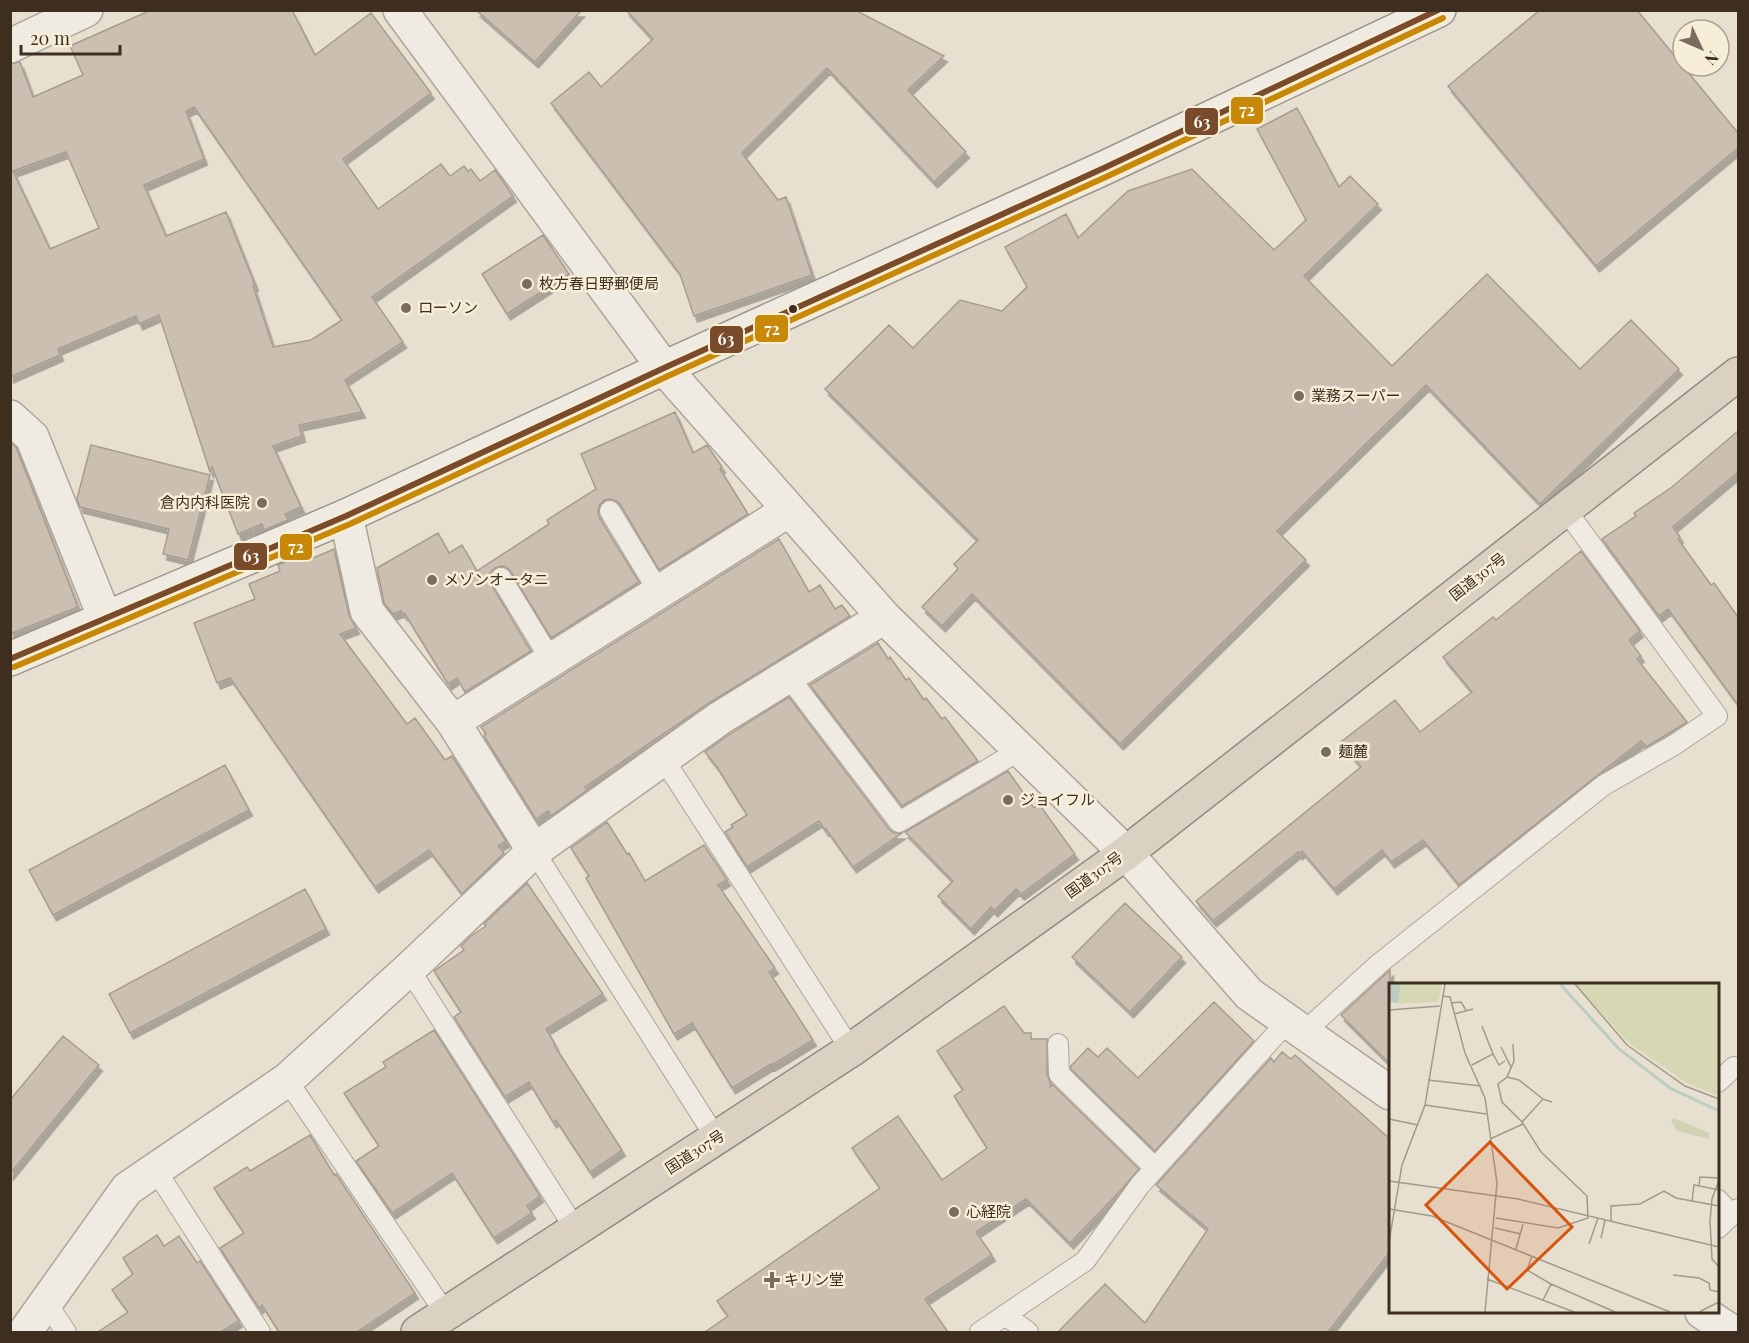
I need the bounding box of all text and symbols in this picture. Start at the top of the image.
scale bar [21,18,120,56]
north arrow [1671,18,1731,78]
text: 20 m [30,26,70,50]
text: N [1700,47,1724,71]
line badge: 72 [1230,96,1264,125]
text: 72 [1239,99,1255,120]
line badge: 63 [1184,107,1219,136]
text: 63 [1194,111,1211,132]
place label: 枚方春日野郵便局 [539,273,659,293]
marker: 枚方春日野郵便局 [520,277,534,291]
place label: ローソン [418,297,478,317]
marker: ローソン [399,301,413,315]
unlabelled marker [787,303,799,315]
line badge: 72 [754,314,789,343]
text: 72 [764,318,780,339]
line badge: 63 [709,325,744,354]
text: 63 [718,328,735,349]
place label: 業務スーパー [1311,385,1401,405]
marker: 業務スーパー [1292,389,1306,403]
place label: 倉内内科医院 [160,492,250,512]
marker: 倉内内科医院 [255,496,269,510]
line badge: 72 [279,533,313,561]
text: 72 [288,536,304,557]
line badge: 63 [233,542,268,571]
text: 63 [243,545,260,566]
street label: 国道307号 [1445,548,1510,605]
place label: メゾンオータニ [444,569,549,589]
marker: メゾンオータニ [425,573,439,587]
place label: 麺麓 [1338,741,1368,761]
marker: 麺麓 [1319,745,1333,759]
place label: ジョイフル [1020,789,1095,809]
marker: ジョイフル [1001,793,1015,807]
street label: 国道307号 [1060,846,1126,902]
inset map [1389,983,1719,1313]
street label: 国道307号 [661,1125,728,1178]
place label: 心経院 [966,1201,1011,1221]
marker: 心経院 [947,1205,961,1219]
place label: キリン堂 [784,1269,844,1289]
marker: キリン堂 [765,1273,779,1287]

